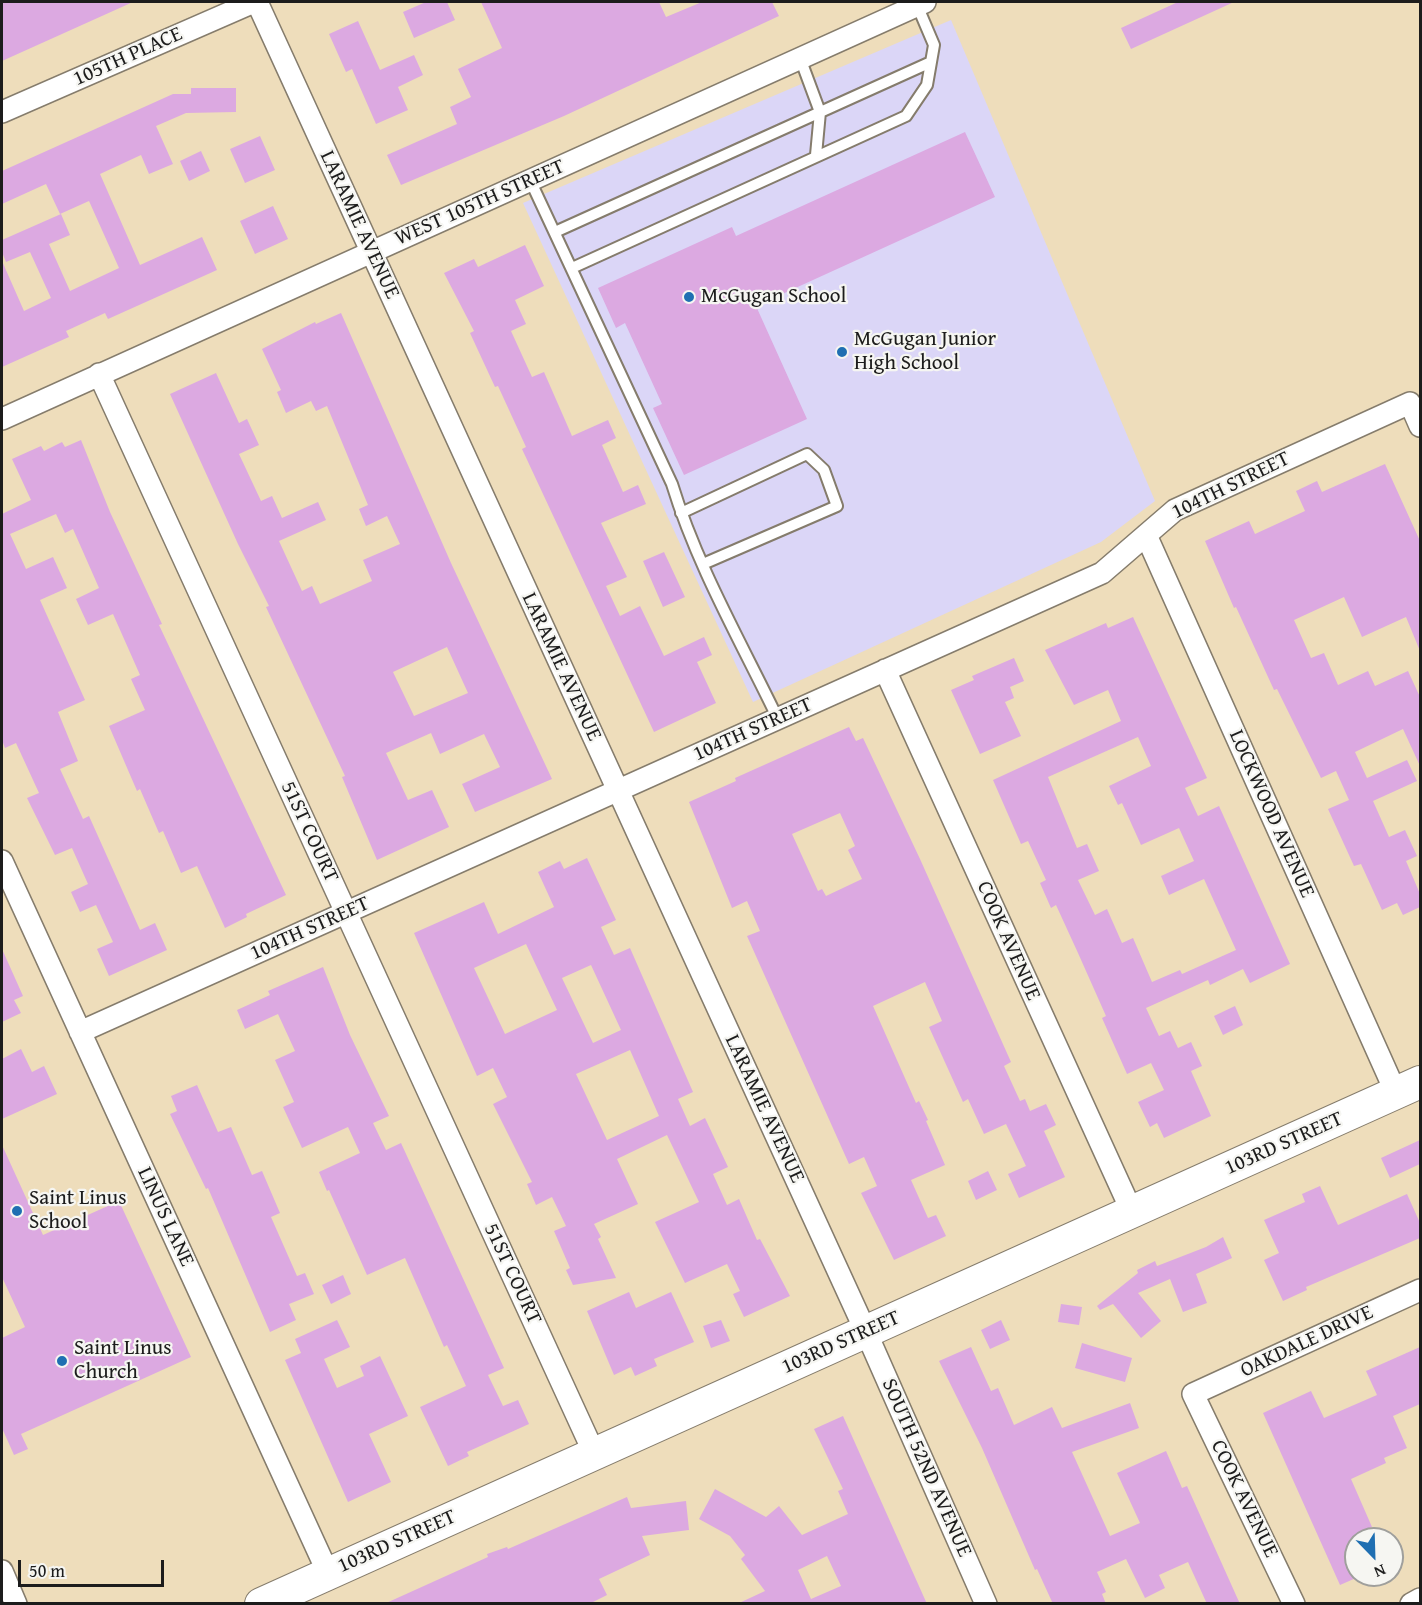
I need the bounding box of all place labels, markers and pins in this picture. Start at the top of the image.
place label: McGugan School [701,284,846,310]
marker: McGugan School [682,290,696,304]
place label: McGugan Junior High School [854,327,996,377]
marker: McGugan Junior High School [835,345,849,359]
place label: Saint Linus School [29,1186,127,1236]
marker: Saint Linus School [10,1204,24,1218]
place label: Saint Linus Church [74,1336,172,1386]
marker: Saint Linus Church [55,1354,69,1368]

